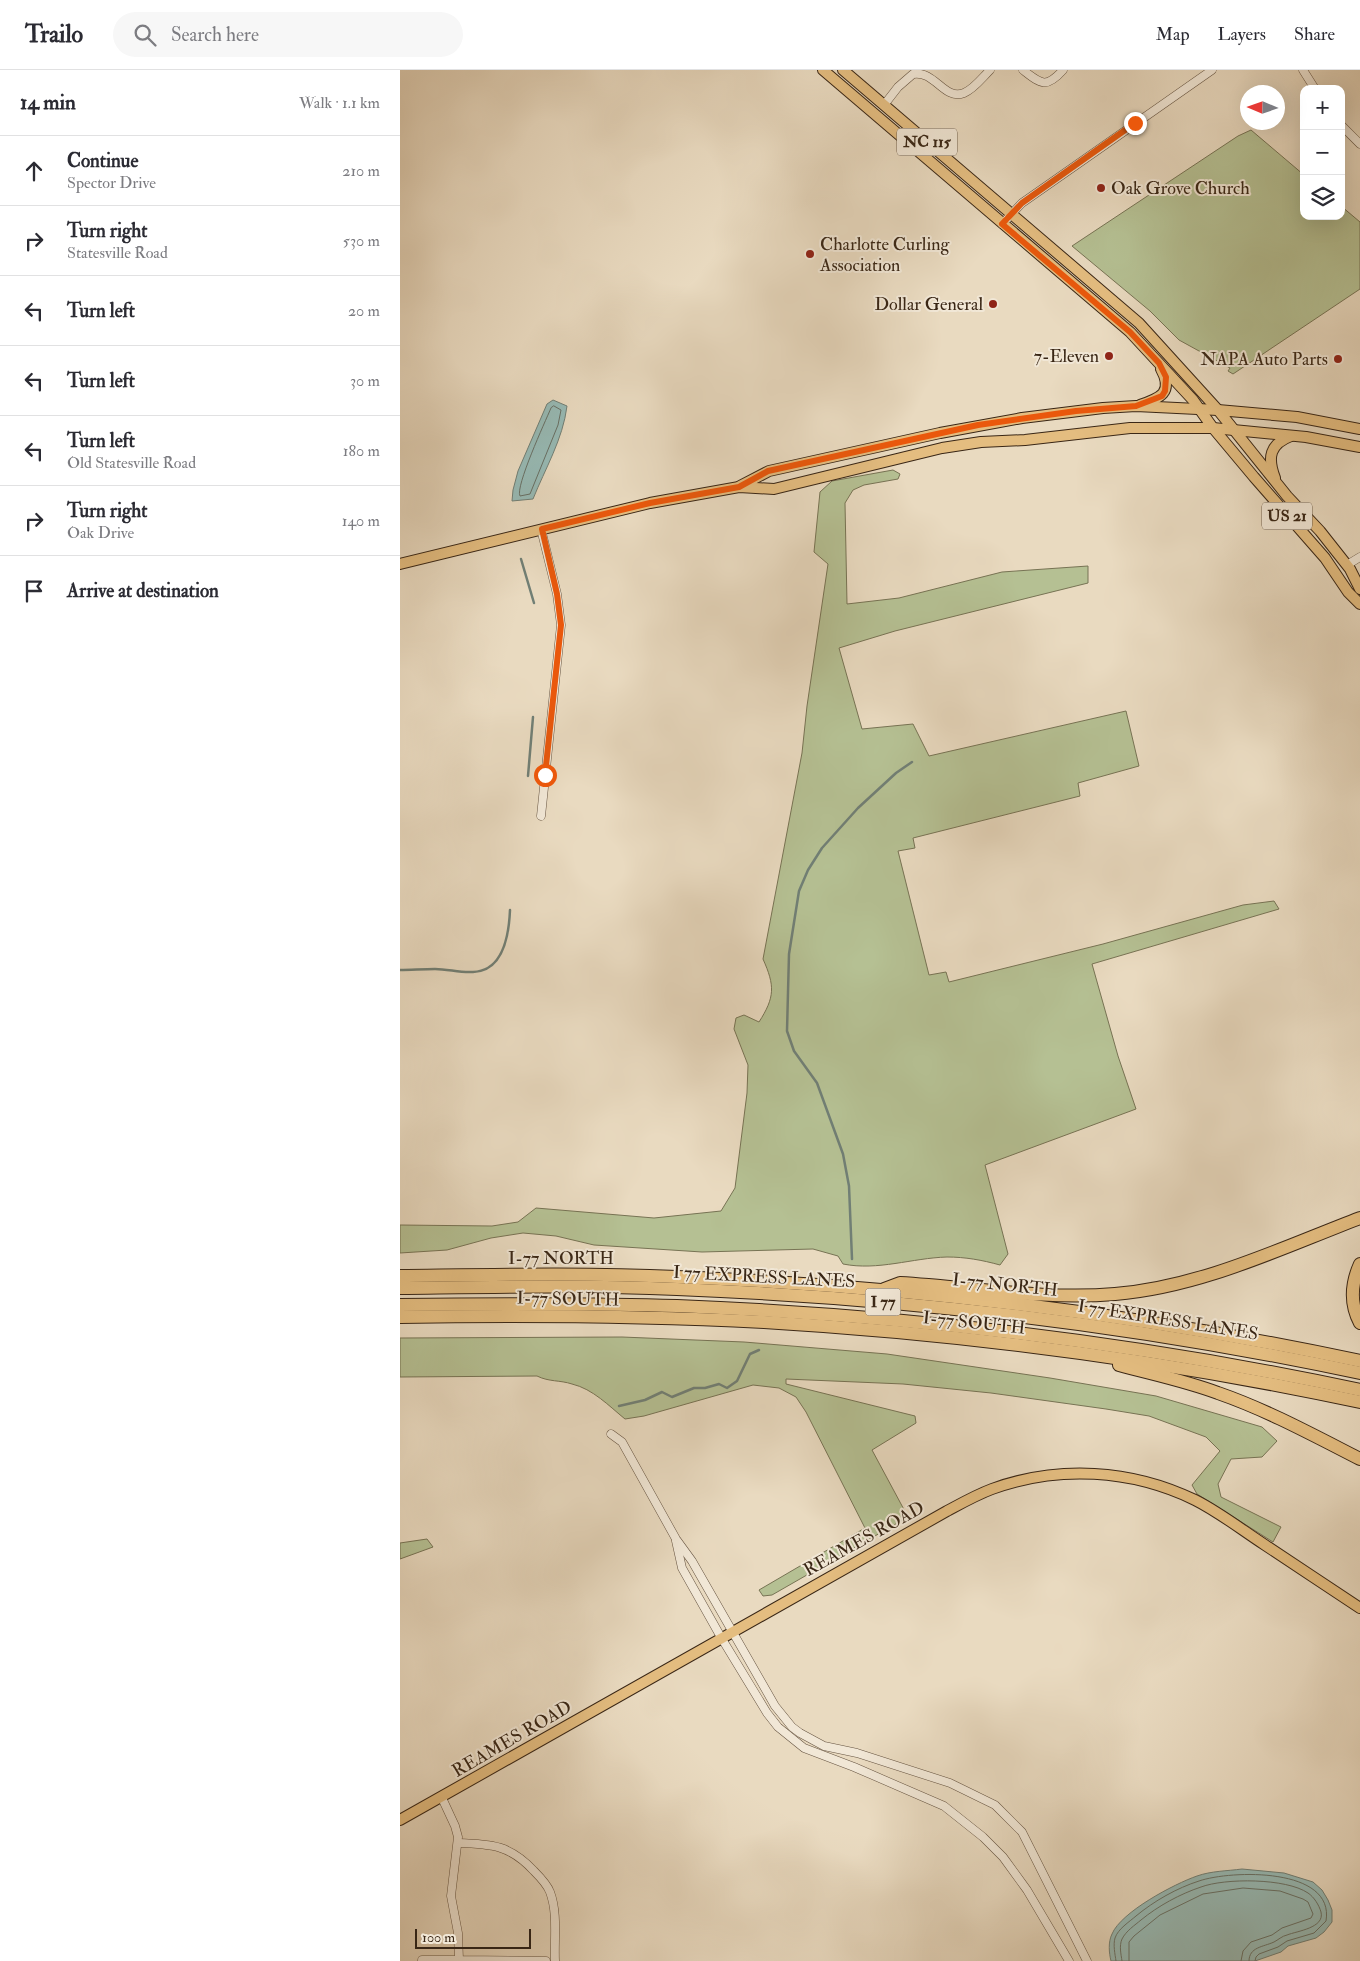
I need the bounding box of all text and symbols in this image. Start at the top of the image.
search box [113,12,463,57]
text: Trailo [25,19,83,50]
icon: search [131,21,159,49]
text: Search here [171,23,259,47]
text: Map [1156,23,1190,46]
text: Layers [1218,23,1266,46]
text: Share [1294,23,1335,46]
north arrow [1240,85,1285,130]
map controls [1300,85,1345,220]
button: + [1300,85,1345,130]
text: 14 min [20,89,76,116]
text: Walk · 1.1 km [299,93,380,113]
route end [1124,112,1147,135]
road number: NC 115 [897,128,957,156]
button: − [1300,130,1345,175]
text: Continue [67,149,138,173]
icon: ahead [20,157,48,185]
text: 210 m [342,161,380,181]
text: Spector Drive [67,173,156,193]
button: layers [1300,175,1345,220]
place label: Oak Grove Church [1111,177,1250,200]
marker: Oak Grove Church [1095,182,1107,194]
text: Turn right [67,219,147,243]
icon: right [20,227,48,255]
text: 530 m [343,231,380,251]
place label: Charlotte Curling Association [819,233,950,277]
text: Statesville Road [67,243,168,263]
marker: Charlotte Curling Association [804,248,816,260]
place label: Dollar General [874,293,983,316]
icon: left [20,297,48,325]
marker: Dollar General [987,298,999,310]
text: Turn left [67,299,135,323]
text: 20 m [348,301,380,321]
place label: 7-Eleven [1034,345,1099,368]
place label: NAPA Auto Parts [1201,348,1328,371]
marker: 7-Eleven [1103,350,1115,362]
marker: NAPA Auto Parts [1332,353,1344,365]
icon: left [20,367,48,395]
text: Turn left [67,369,135,393]
text: 30 m [350,371,380,391]
text: Turn left [67,429,135,453]
icon: left [20,437,48,465]
text: 180 m [343,441,380,461]
text: Old Statesville Road [67,453,196,473]
text: Turn right [67,499,147,523]
road number: US 21 [1262,502,1312,530]
icon: right [20,507,48,535]
text: 140 m [342,511,380,531]
text: Oak Drive [67,523,134,543]
icon: arrive [20,577,48,605]
text: Arrive at destination [67,579,219,603]
route start [534,764,557,787]
street label: I-77 NORTH [508,1247,614,1270]
street label: I 77 EXPRESS LANES [672,1261,856,1293]
street label: I-77 NORTH [951,1268,1059,1302]
street label: I-77 SOUTH [516,1287,620,1311]
road number: I 77 [866,1288,900,1316]
street label: I 77 EXPRESS LANES [1076,1294,1260,1346]
street label: I-77 SOUTH [922,1306,1026,1340]
street label: REAMES ROAD [800,1496,928,1582]
street label: REAMES ROAD [448,1695,576,1783]
scale bar [415,1926,531,1949]
text: 100 m [422,1929,455,1946]

